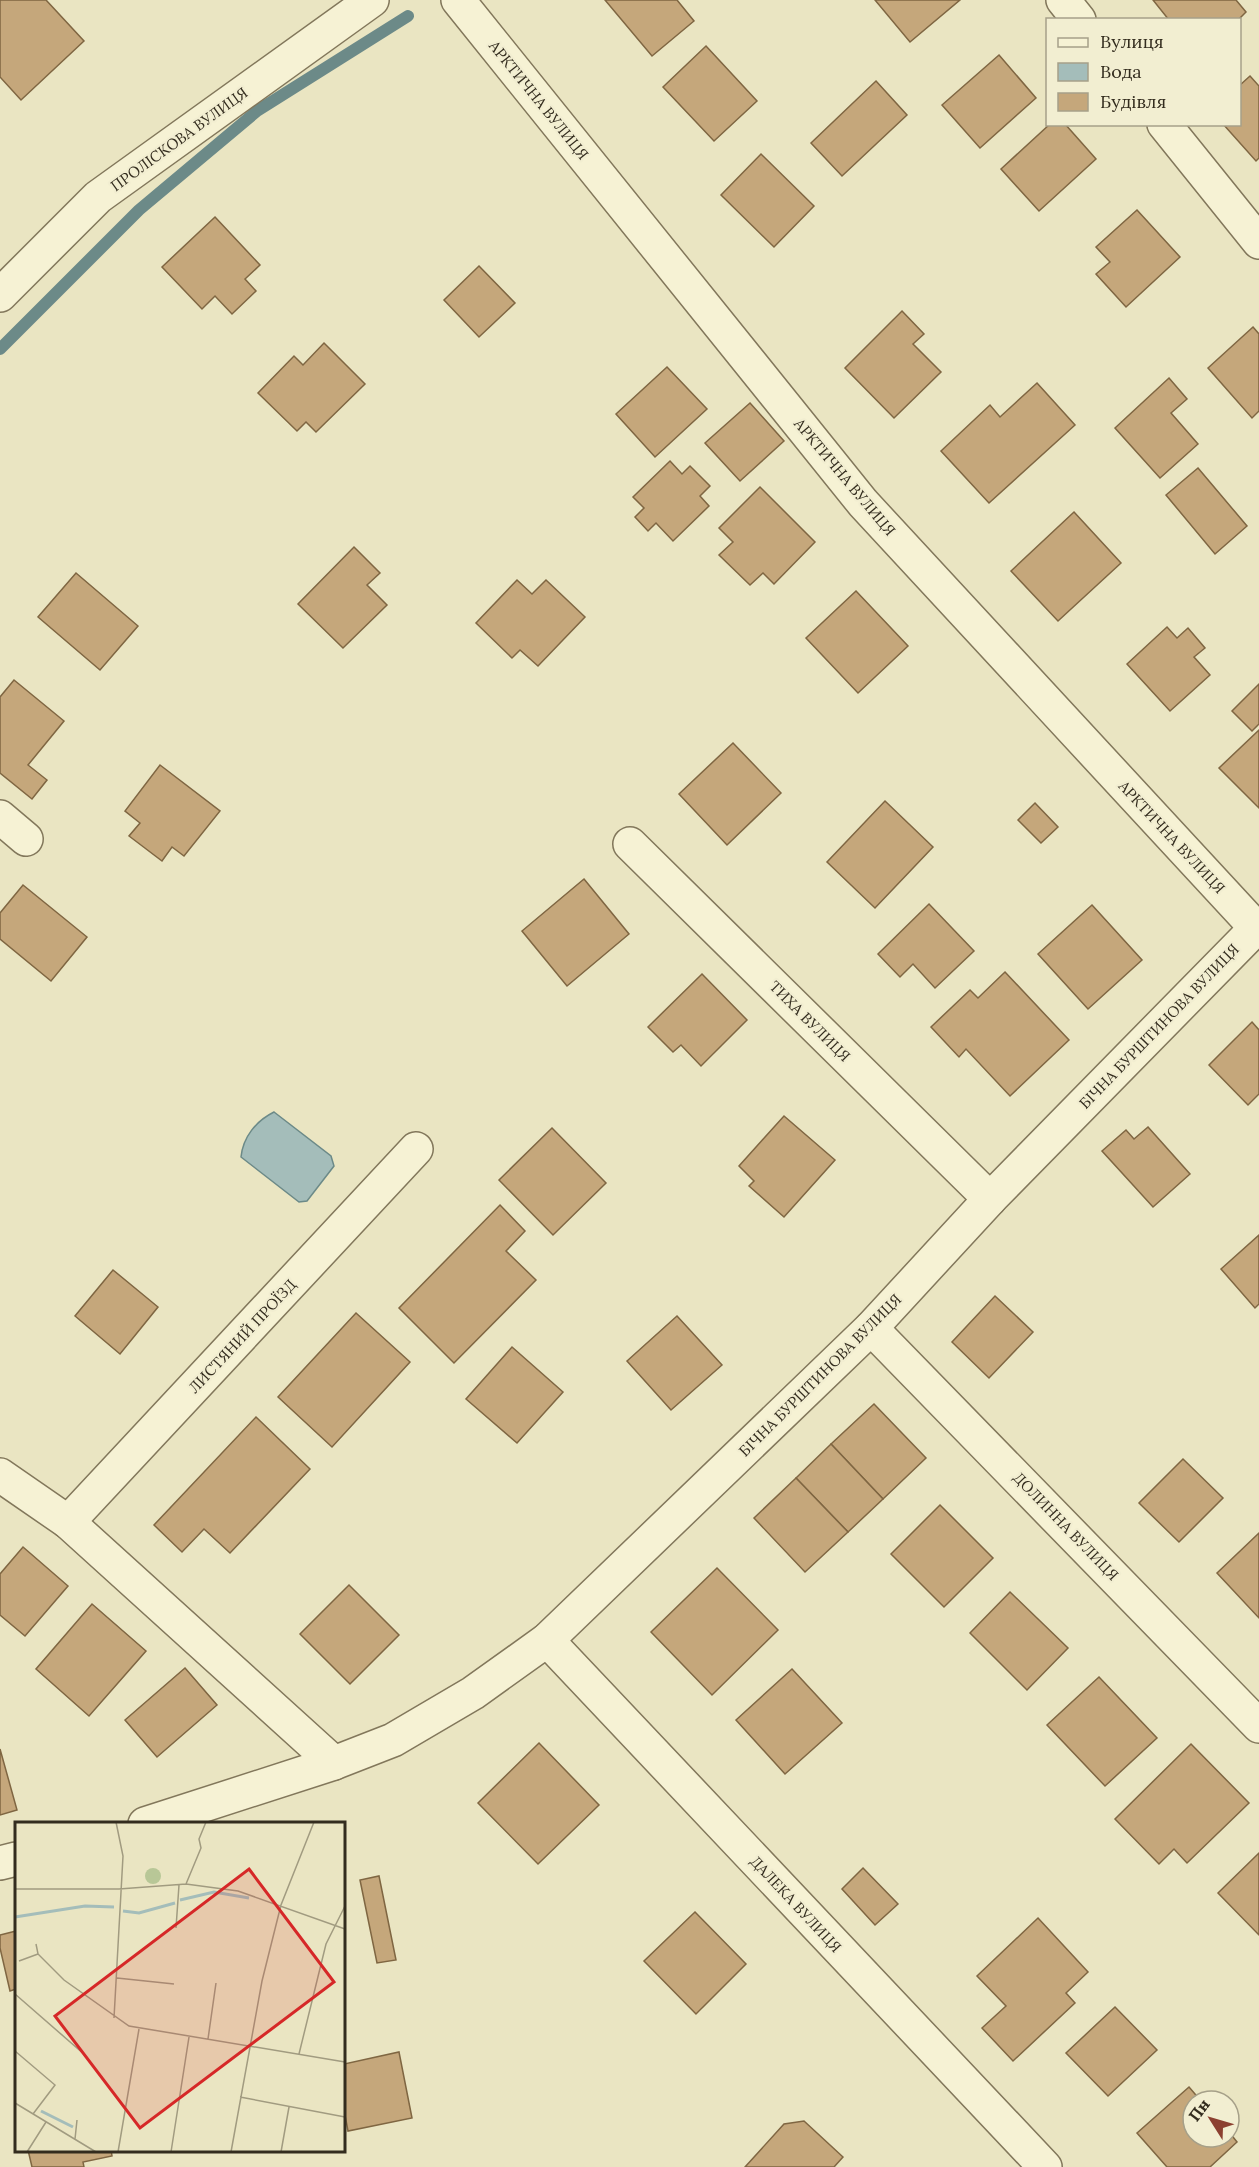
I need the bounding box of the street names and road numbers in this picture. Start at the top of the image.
street label: АРКТИЧНА ВУЛИЦЯ [485,36,593,163]
street label: ПРОЛІСКОВА ВУЛИЦЯ [107,83,251,195]
street label: АРКТИЧНА ВУЛИЦЯ [790,414,900,540]
street label: АРКТИЧНА ВУЛИЦЯ [1114,776,1229,897]
street label: БІЧНА БУРШТИНОВА ВУЛИЦЯ [1075,939,1243,1113]
street label: ТИХА ВУЛИЦЯ [766,977,854,1065]
street label: ЛИСТЯНИЙ ПРОЇЗД [184,1275,300,1397]
street label: БІЧНА БУРШТИНОВА ВУЛИЦЯ [735,1290,905,1460]
street label: ДОЛИННА ВУЛИЦЯ [1009,1468,1123,1584]
street label: ДАЛЕКА ВУЛИЦЯ [746,1852,846,1956]

